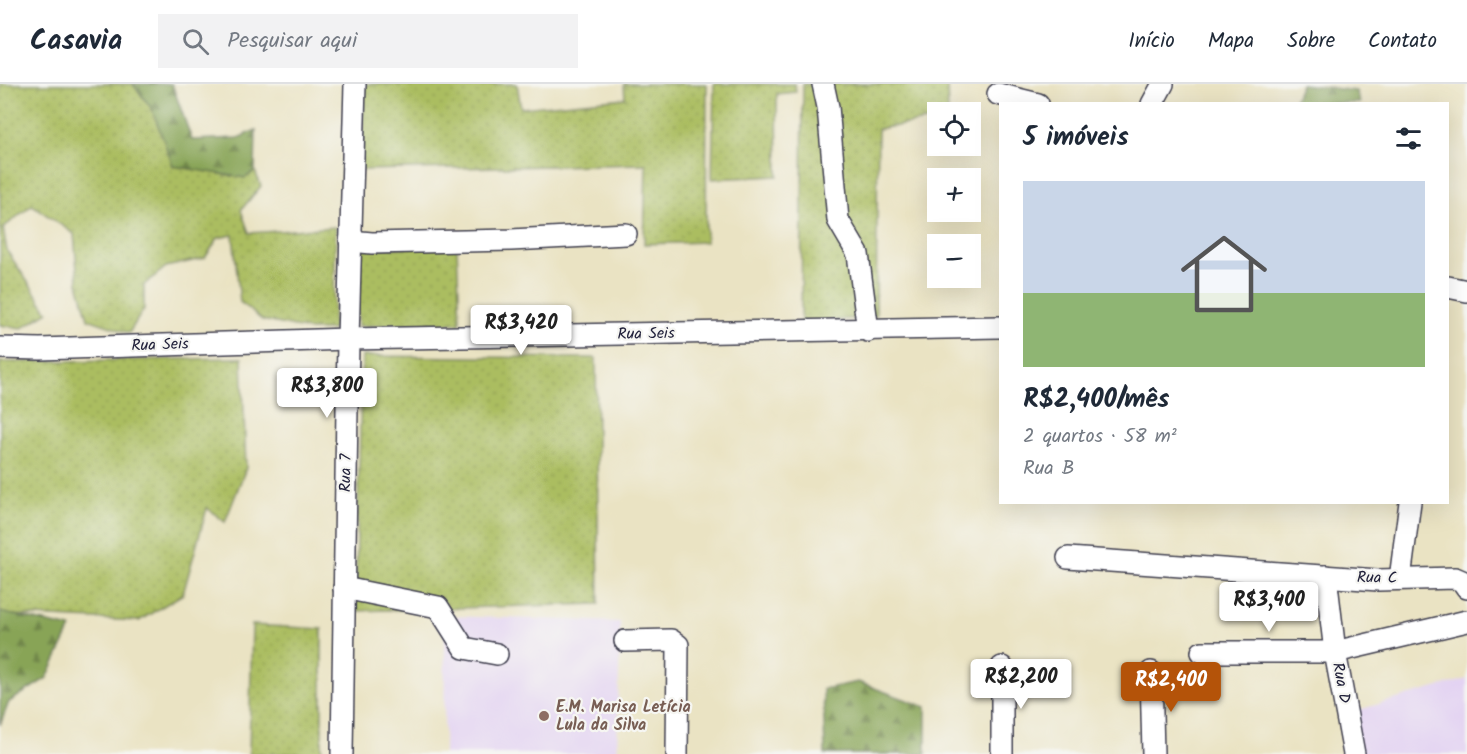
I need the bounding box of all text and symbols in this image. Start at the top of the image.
search box [158,14,578,68]
text: Casavia [30,19,122,64]
text: Pesquisar aqui [227,24,357,59]
icon: search [179,25,212,58]
text: Início [1128,25,1175,58]
text: Mapa [1208,25,1254,58]
text: Sobre [1287,25,1335,58]
text: Contato [1368,25,1437,58]
map controls [927,102,981,288]
button: locate [927,102,981,156]
text: 5 imóveis [1023,117,1129,159]
icon: filters [1392,122,1425,155]
button: + [927,168,981,222]
icon: home [1170,220,1278,328]
button: − [927,234,981,288]
pin: R$3,420 [466,305,576,356]
text: R$3,420 [485,308,557,340]
street label: Rua Seis [617,321,675,347]
street label: Rua Seis [131,332,189,358]
pin: R$3,800 [272,368,382,419]
text: R$3,800 [291,371,363,403]
text: R$2,400/mês [1023,379,1169,421]
text: 2 quartos · 58 m² [1023,421,1177,453]
street label: Rua 7 [333,453,359,492]
text: Rua B [1023,453,1074,485]
street label: Rua C [1357,565,1397,591]
pin: R$3,400 [1214,582,1324,633]
text: R$3,400 [1233,585,1305,617]
pin: R$2,200 [966,659,1076,710]
street label: Rua D [1325,660,1357,706]
text: R$2,200 [985,662,1057,694]
pin: R$2,400 [1116,662,1226,713]
text: R$2,400 [1135,665,1207,697]
place label: E.M. Marisa Letícia Lula da Silva [556,695,691,738]
marker: E.M. Marisa Letícia Lula da Silva [537,709,551,723]

